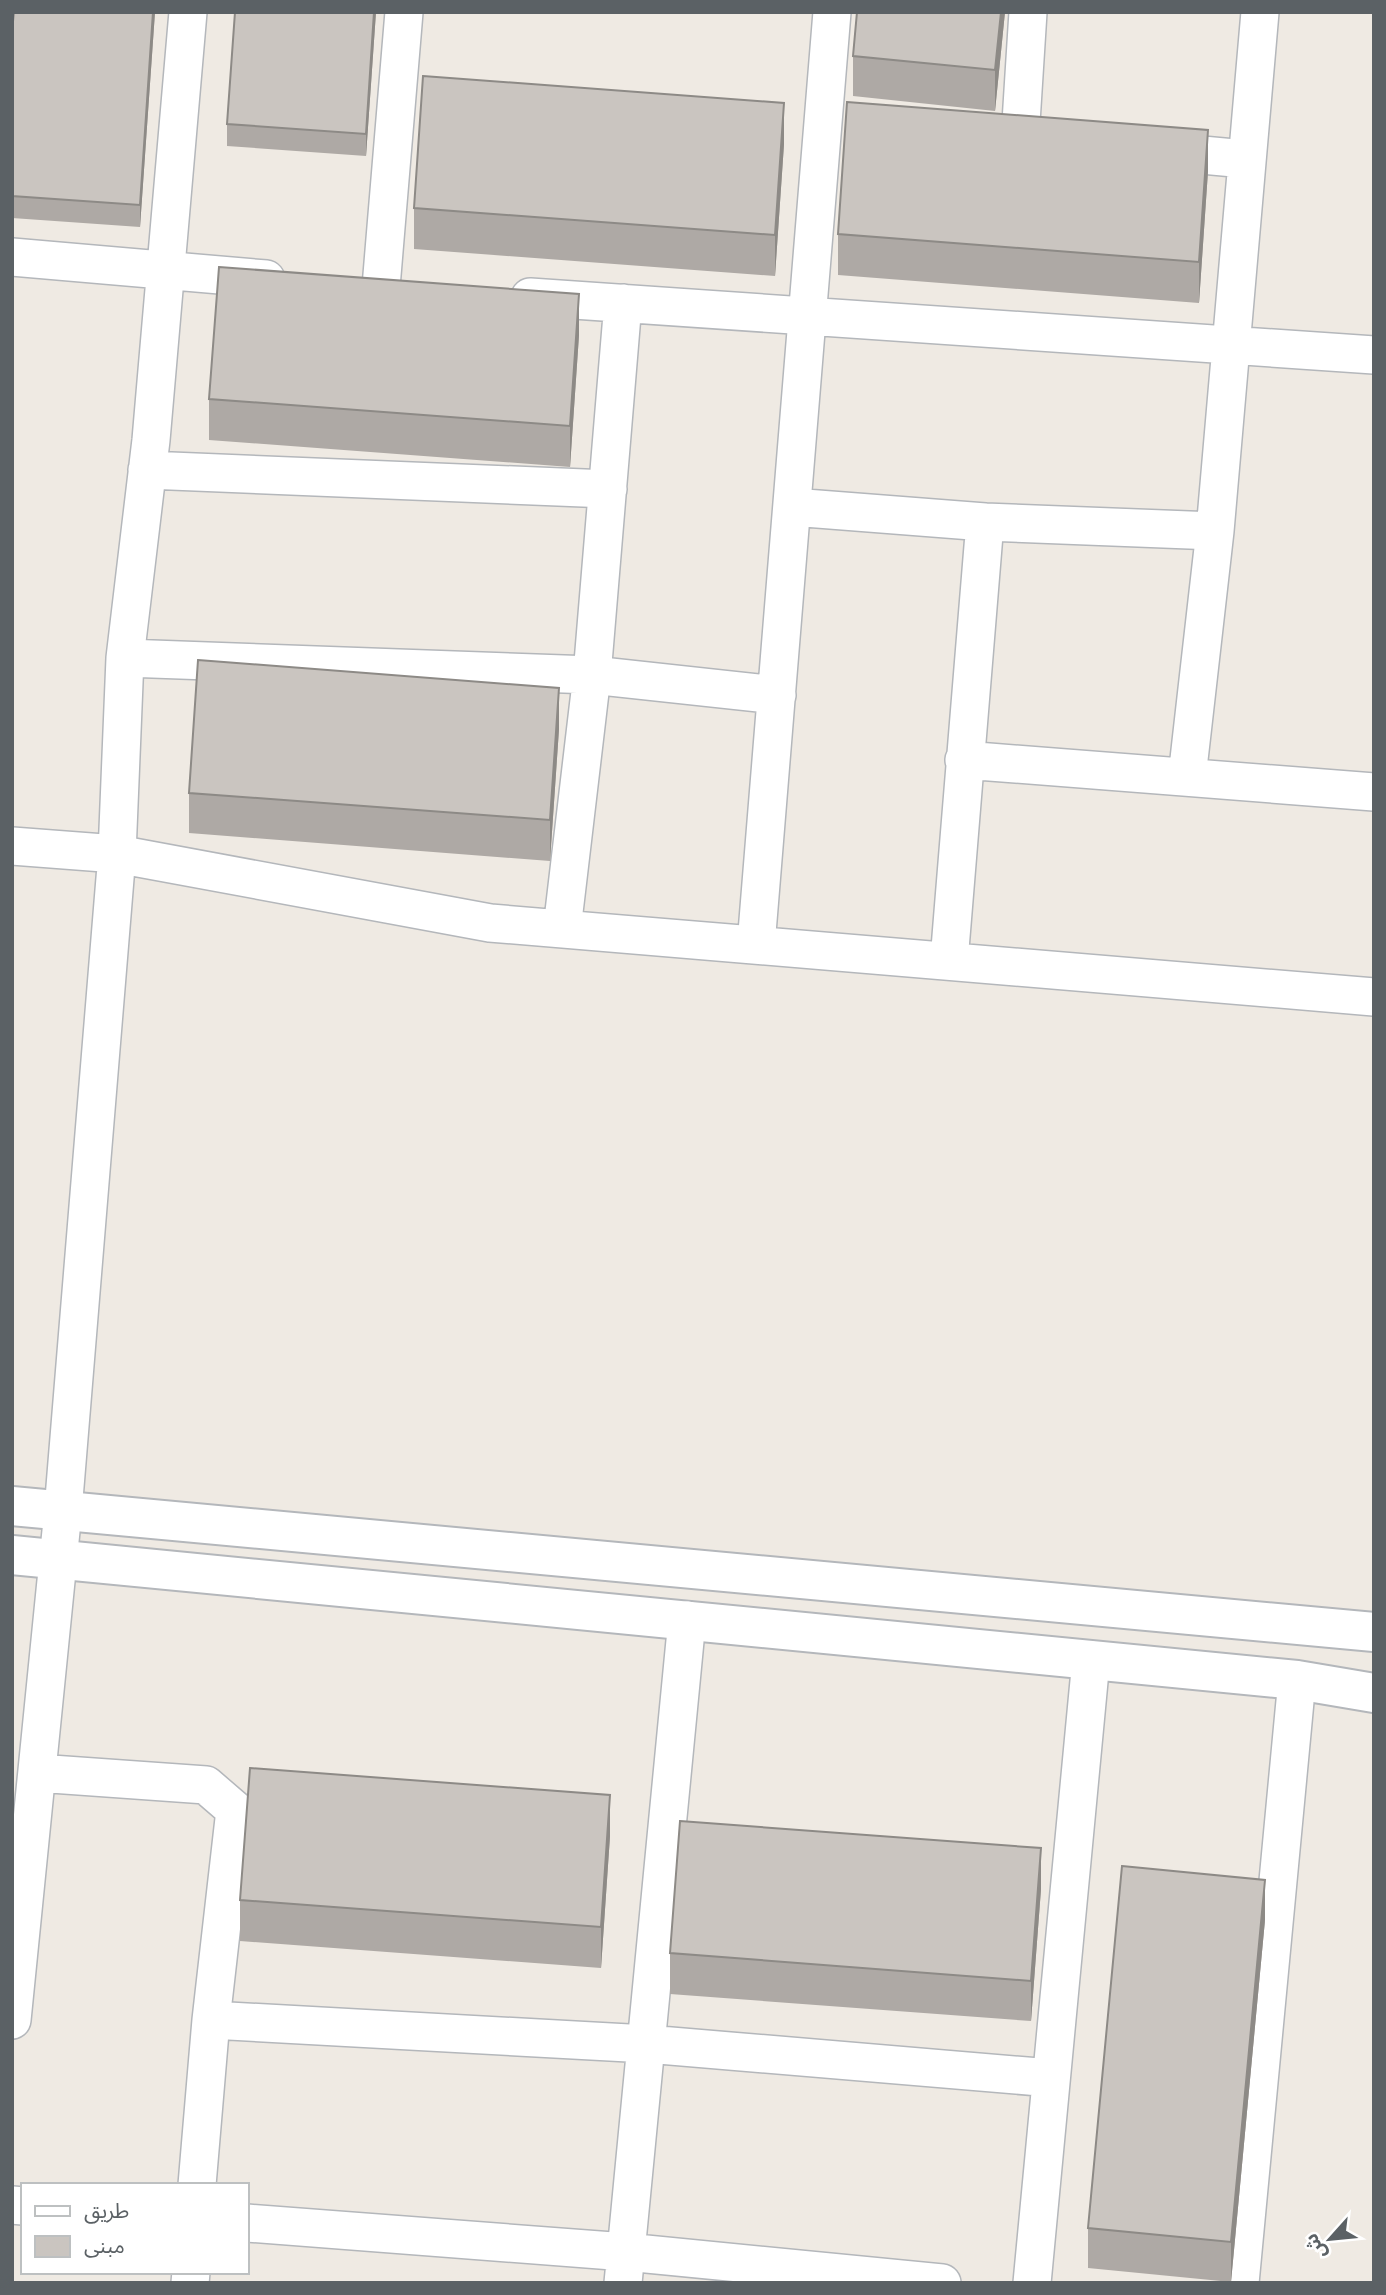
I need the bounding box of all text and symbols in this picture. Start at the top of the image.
legend [21,2183,248,2274]
text: طريق [84,2198,129,2224]
north arrow [1295,2204,1365,2274]
text: ش [1299,2230,1331,2263]
text: مبنى [84,2233,125,2258]

